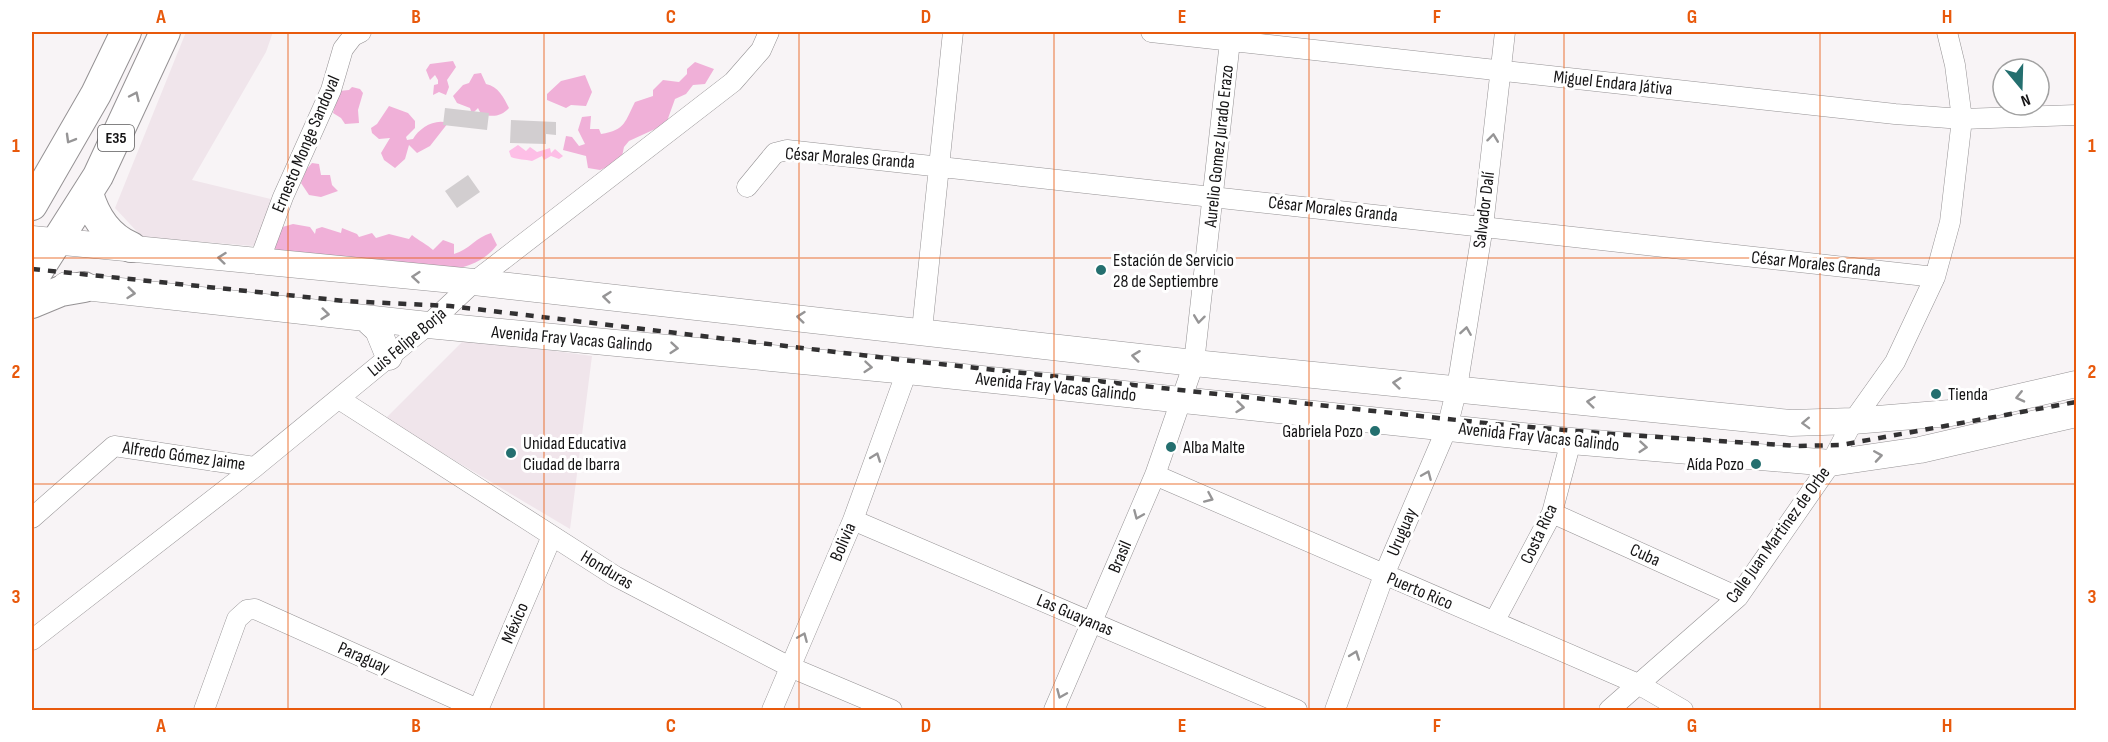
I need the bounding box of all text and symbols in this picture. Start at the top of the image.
text: A [155,5,166,29]
text: B [411,5,421,29]
text: C [666,5,676,29]
text: D [921,5,931,29]
text: E [1178,5,1186,29]
text: F [1433,5,1441,29]
text: G [1687,5,1697,29]
text: H [1942,5,1952,29]
north arrow [1991,57,2051,117]
street label: Aurelio Gomez Jurado Erazo [1200,64,1238,229]
street label: Miguel Endara Játiva [1552,66,1674,100]
street label: Ernesto Monge Sandoval [268,72,344,216]
text: N [2018,89,2033,110]
one-way arrow [128,92,140,103]
road number: E35 [98,125,134,151]
one-way arrow [66,133,77,143]
one-way arrow [1486,133,1499,142]
text: 1 [12,134,20,158]
text: 1 [2088,134,2096,158]
street label: César Morales Granda [784,143,916,173]
street label: Salvador Dalí [1469,170,1499,249]
street label: César Morales Granda [1267,192,1399,226]
street label: César Morales Granda [1750,247,1882,281]
place label: Estación de Servicio 28 de Septiembre [1113,250,1234,292]
one-way arrow [217,252,227,264]
marker: Estación de Servicio 28 de Septiembre [1094,263,1108,277]
one-way arrow [411,271,421,284]
one-way arrow [127,286,136,298]
one-way arrow [603,291,612,303]
street label: Luis Felipe Borja [363,303,451,381]
one-way arrow [321,307,330,320]
one-way arrow [797,311,806,324]
one-way arrow [1193,315,1206,324]
street label: Avenida Fray Vacas Galindo [490,321,653,356]
one-way arrow [1459,326,1472,336]
one-way arrow [670,342,679,355]
one-way arrow [1131,350,1140,362]
text: 2 [12,360,20,384]
one-way arrow [864,360,873,373]
text: 2 [2088,360,2096,384]
street label: Avenida Fray Vacas Galindo [974,368,1137,406]
one-way arrow [1392,377,1401,389]
place label: Tienda [1948,384,1988,405]
marker: Tienda [1929,387,1943,401]
one-way arrow [2015,389,2025,402]
one-way arrow [1586,396,1595,409]
one-way arrow [1235,400,1244,413]
one-way arrow [1801,416,1810,429]
street label: Avenida Fray Vacas Galindo [1457,418,1620,456]
place label: Gabriela Pozo [1282,421,1363,442]
marker: Gabriela Pozo [1368,424,1382,438]
place label: Unidad Educativa Ciudad de Ibarra [523,433,627,475]
street label: Alfredo Gómez Jaime [120,437,247,475]
place label: Alba Malte [1182,437,1245,458]
marker: Alba Malte [1164,440,1178,454]
one-way arrow [1638,440,1647,453]
marker: Unidad Educativa Ciudad de Ibarra [504,446,518,460]
one-way arrow [1874,451,1883,463]
one-way arrow [868,452,881,462]
place label: Aída Pozo [1686,454,1744,475]
marker: Aída Pozo [1749,457,1763,471]
street label: Calle Juan Martinez de Orbe [1722,463,1834,607]
one-way arrow [1420,470,1432,481]
one-way arrow [1202,491,1213,503]
street label: Costa Rica [1516,501,1562,567]
street label: Uruguay [1383,505,1421,559]
one-way arrow [1133,508,1145,519]
street label: Bolivia [826,520,860,564]
street label: Brasil [1104,538,1136,576]
street label: Cuba [1627,539,1663,571]
street label: Honduras [577,546,637,594]
street label: Puerto Rico [1384,568,1456,614]
text: 3 [12,585,21,609]
text: 3 [2088,585,2097,609]
street label: Las Guayanas [1034,590,1116,640]
street label: México [497,599,533,647]
one-way arrow [796,633,808,644]
street label: Paraguay [335,637,393,679]
one-way arrow [1347,651,1360,661]
one-way arrow [1056,687,1068,698]
text: A [155,714,166,738]
text: B [411,714,421,738]
text: C [666,714,676,738]
text: D [921,714,931,738]
text: E [1178,714,1186,738]
text: F [1433,714,1441,738]
text: G [1687,714,1697,738]
text: H [1942,714,1952,738]

